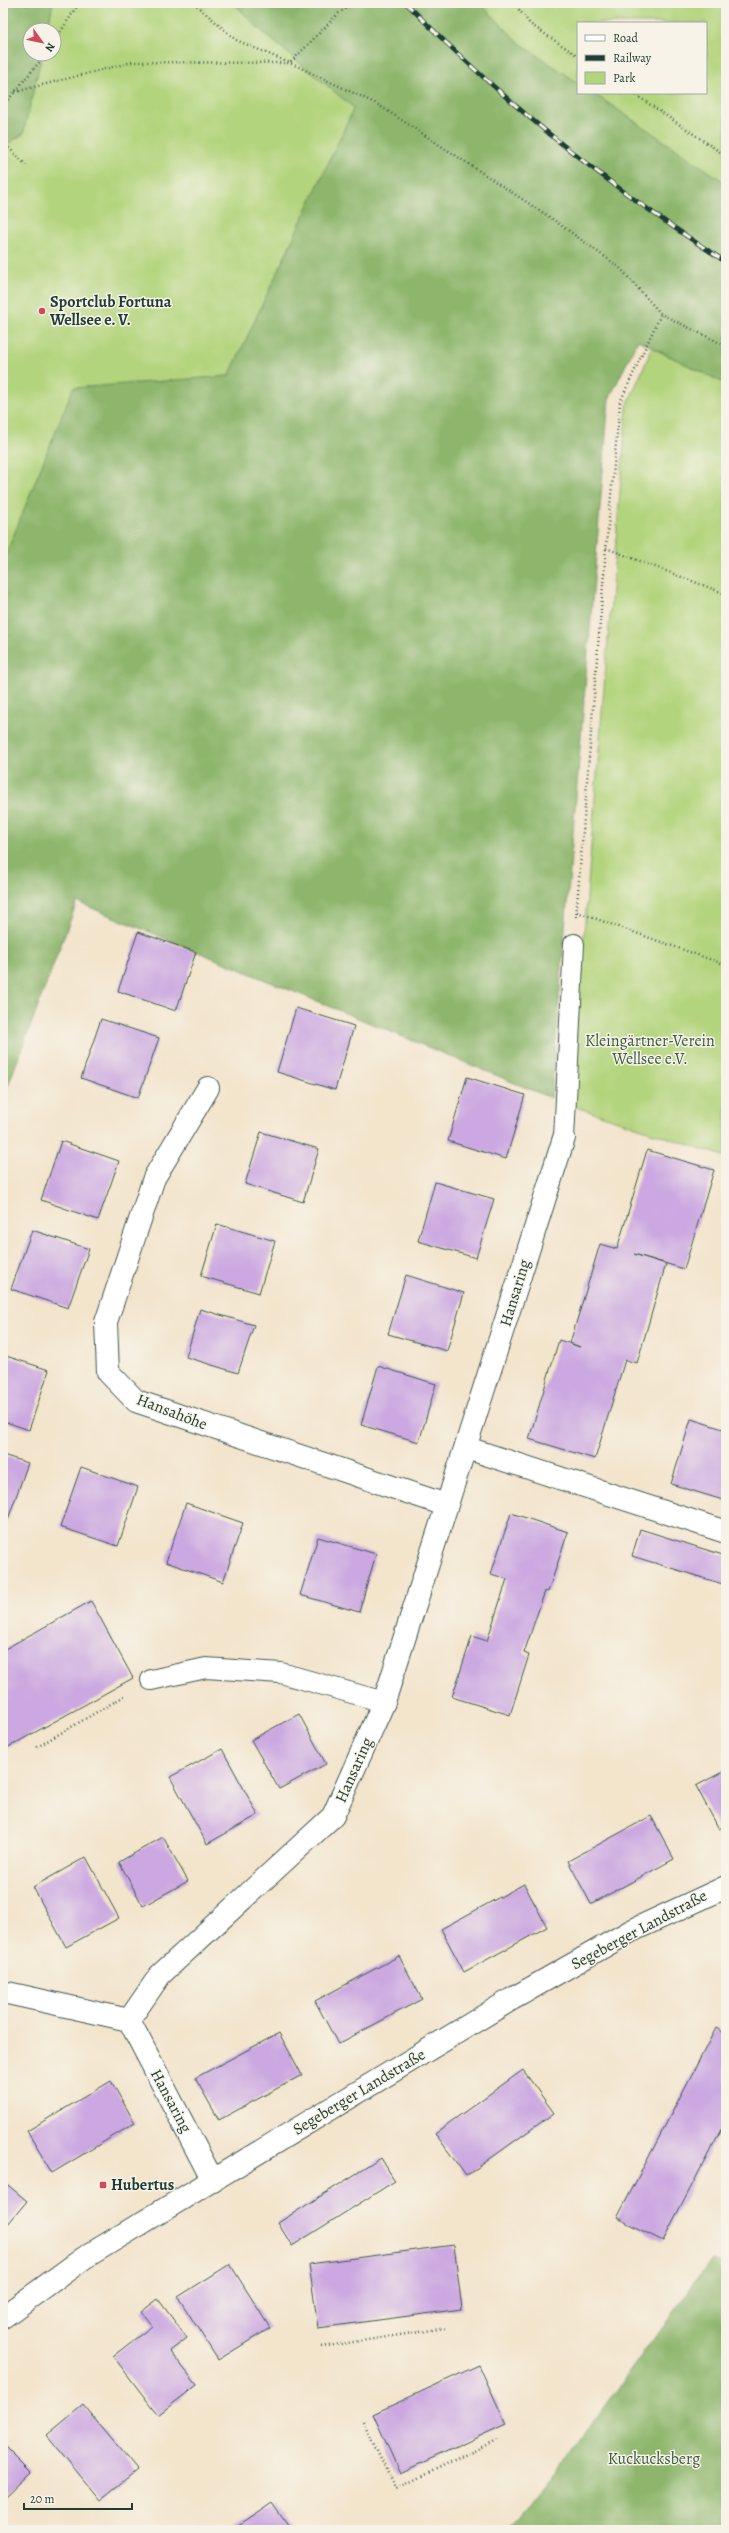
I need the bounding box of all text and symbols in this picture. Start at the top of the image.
north arrow [22,22,62,62]
legend [577,22,707,94]
text: Road [613,30,639,46]
text: N [41,40,58,55]
text: Railway [613,50,652,66]
text: Park [613,70,636,86]
place label: Sportclub Fortuna Wellsee e. V. [49,291,172,331]
marker: Sportclub Fortuna Wellsee e. V. [37,306,47,316]
park label: Kleingärtner-Verein Wellsee e.V. [585,1030,715,1070]
street label: Hansaring [494,1257,536,1329]
street label: Hansahöhe [133,1388,211,1436]
street label: Hansaring [330,1734,378,1806]
street label: Segeberger Landstraße [567,1885,711,1975]
street label: Segeberger Landstraße [289,2044,429,2140]
street label: Hansaring [145,2065,197,2137]
place label: Hubertus [111,2174,174,2196]
marker: Hubertus [98,2180,108,2190]
park label: Kuckucksberg [608,2448,700,2470]
scale bar [24,2485,132,2511]
text: 20 m [30,2491,54,2507]

